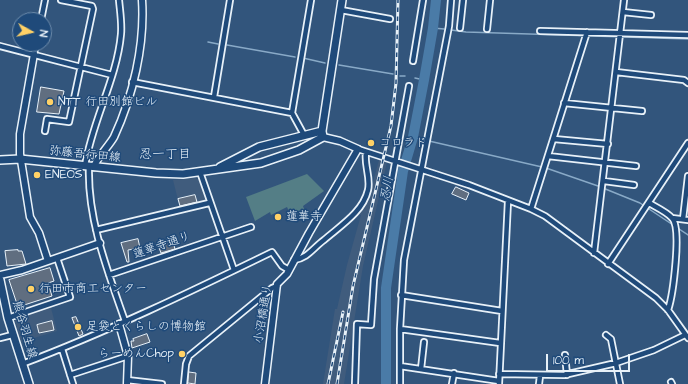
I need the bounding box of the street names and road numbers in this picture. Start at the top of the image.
street label: 弥藤吾行田線 [48,144,122,166]
street label: 蓮華寺通り [131,229,193,263]
street label: 小沼橋通り [252,283,276,345]
street label: 熊谷羽生線 [9,299,39,361]

